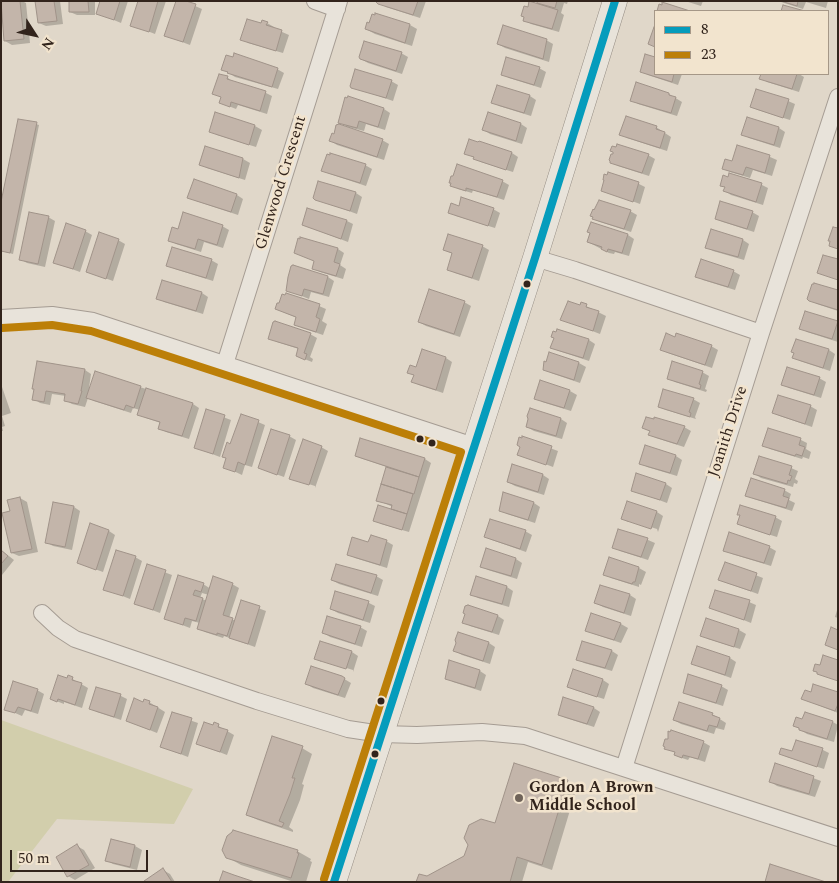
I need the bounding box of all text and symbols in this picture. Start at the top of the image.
north arrow [10,10,60,60]
legend [654,10,829,75]
text: 8 [701,18,709,41]
text: N [36,33,60,55]
text: 23 [701,43,716,66]
street label: Glenwood Crescent [252,114,312,252]
unlabelled marker [522,279,532,289]
street label: Joanith Drive [705,384,753,480]
unlabelled marker [415,434,425,444]
unlabelled marker [427,438,437,448]
unlabelled marker [376,696,386,706]
unlabelled marker [370,749,380,759]
place label: Gordon A Brown Middle School [529,779,654,817]
marker: Gordon A Brown Middle School [513,792,525,804]
scale bar [12,840,150,872]
text: 50 m [18,847,50,870]

